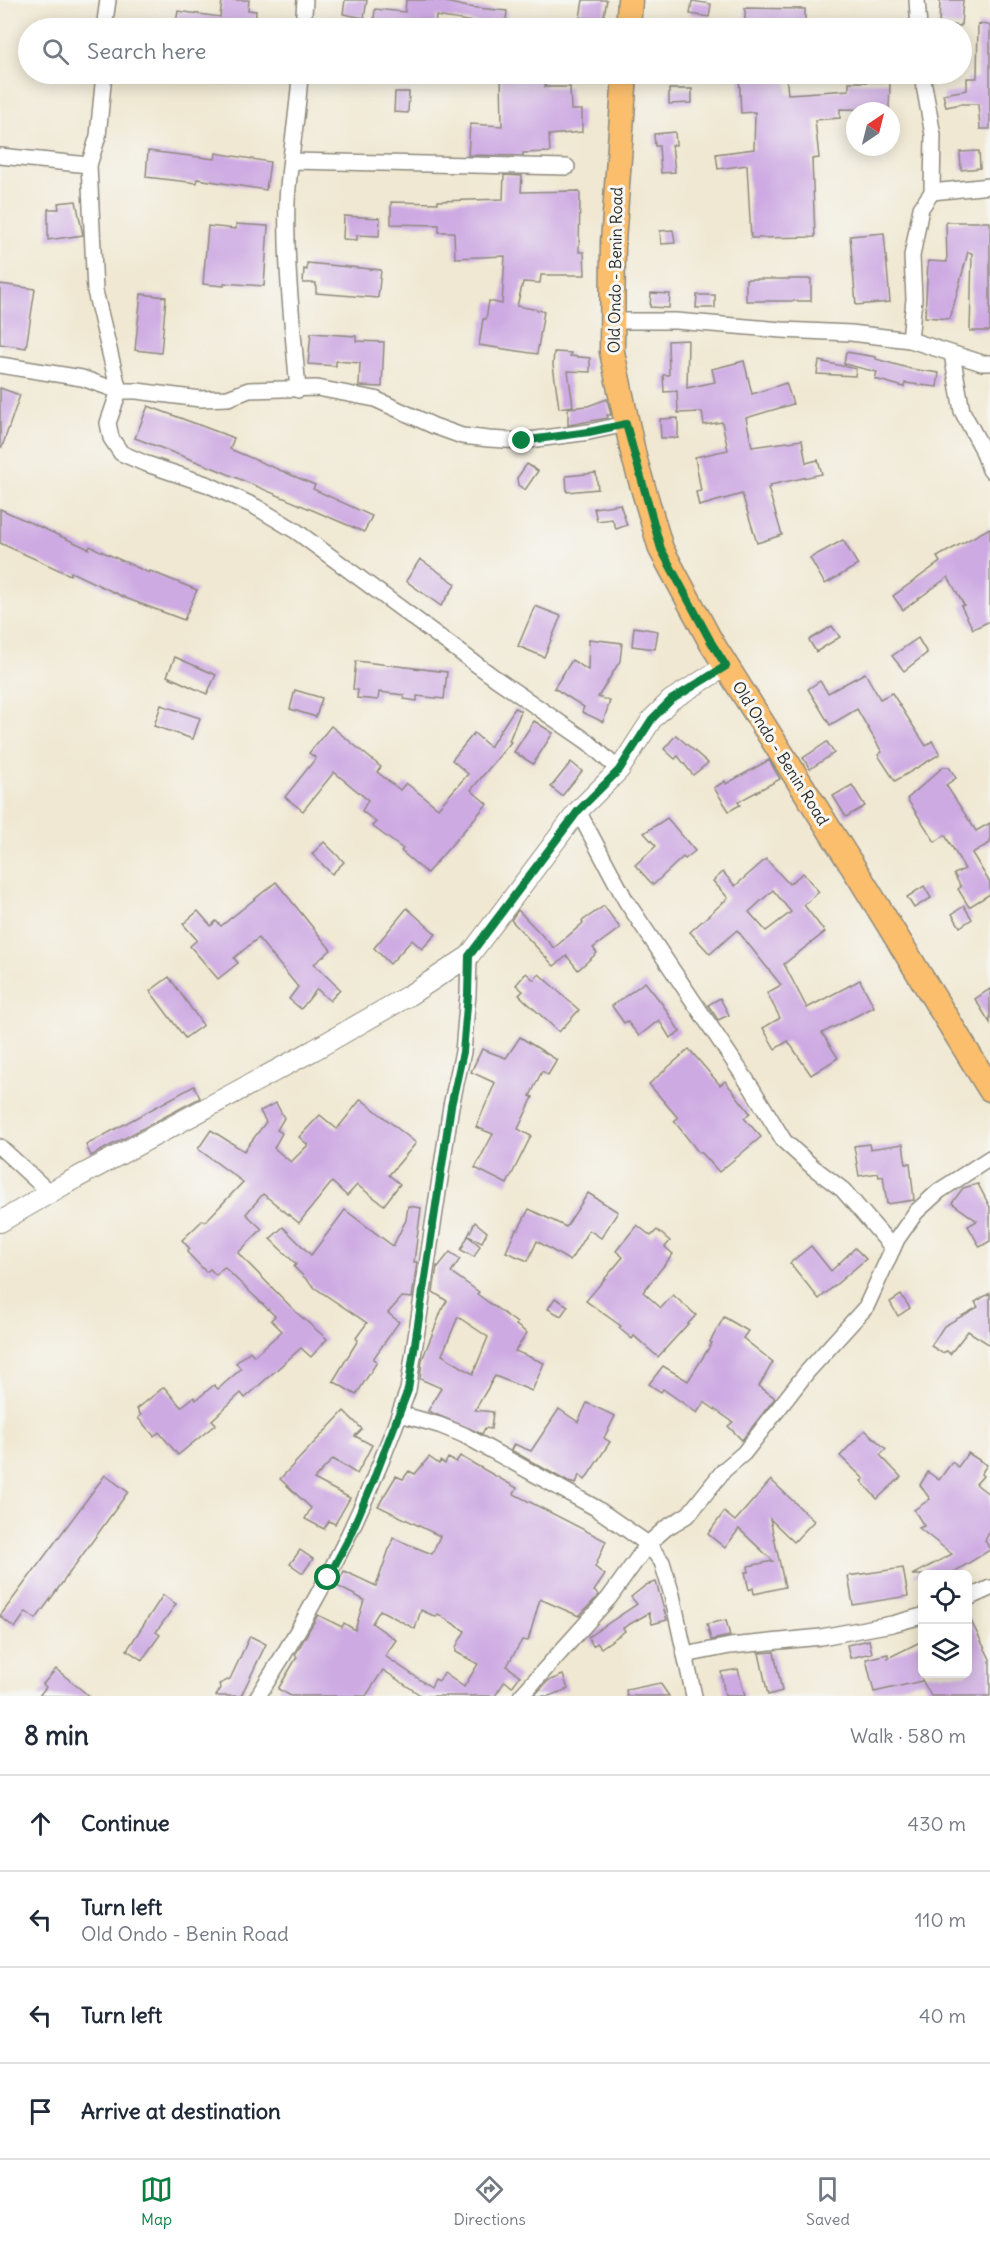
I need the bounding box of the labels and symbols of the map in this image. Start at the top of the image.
north arrow [846,102,900,156]
street label: Old Ondo - Benin Road [604,187,626,353]
route end [508,427,534,453]
street label: Old Ondo - Benin Road [728,677,834,829]
route start [314,1564,340,1590]

